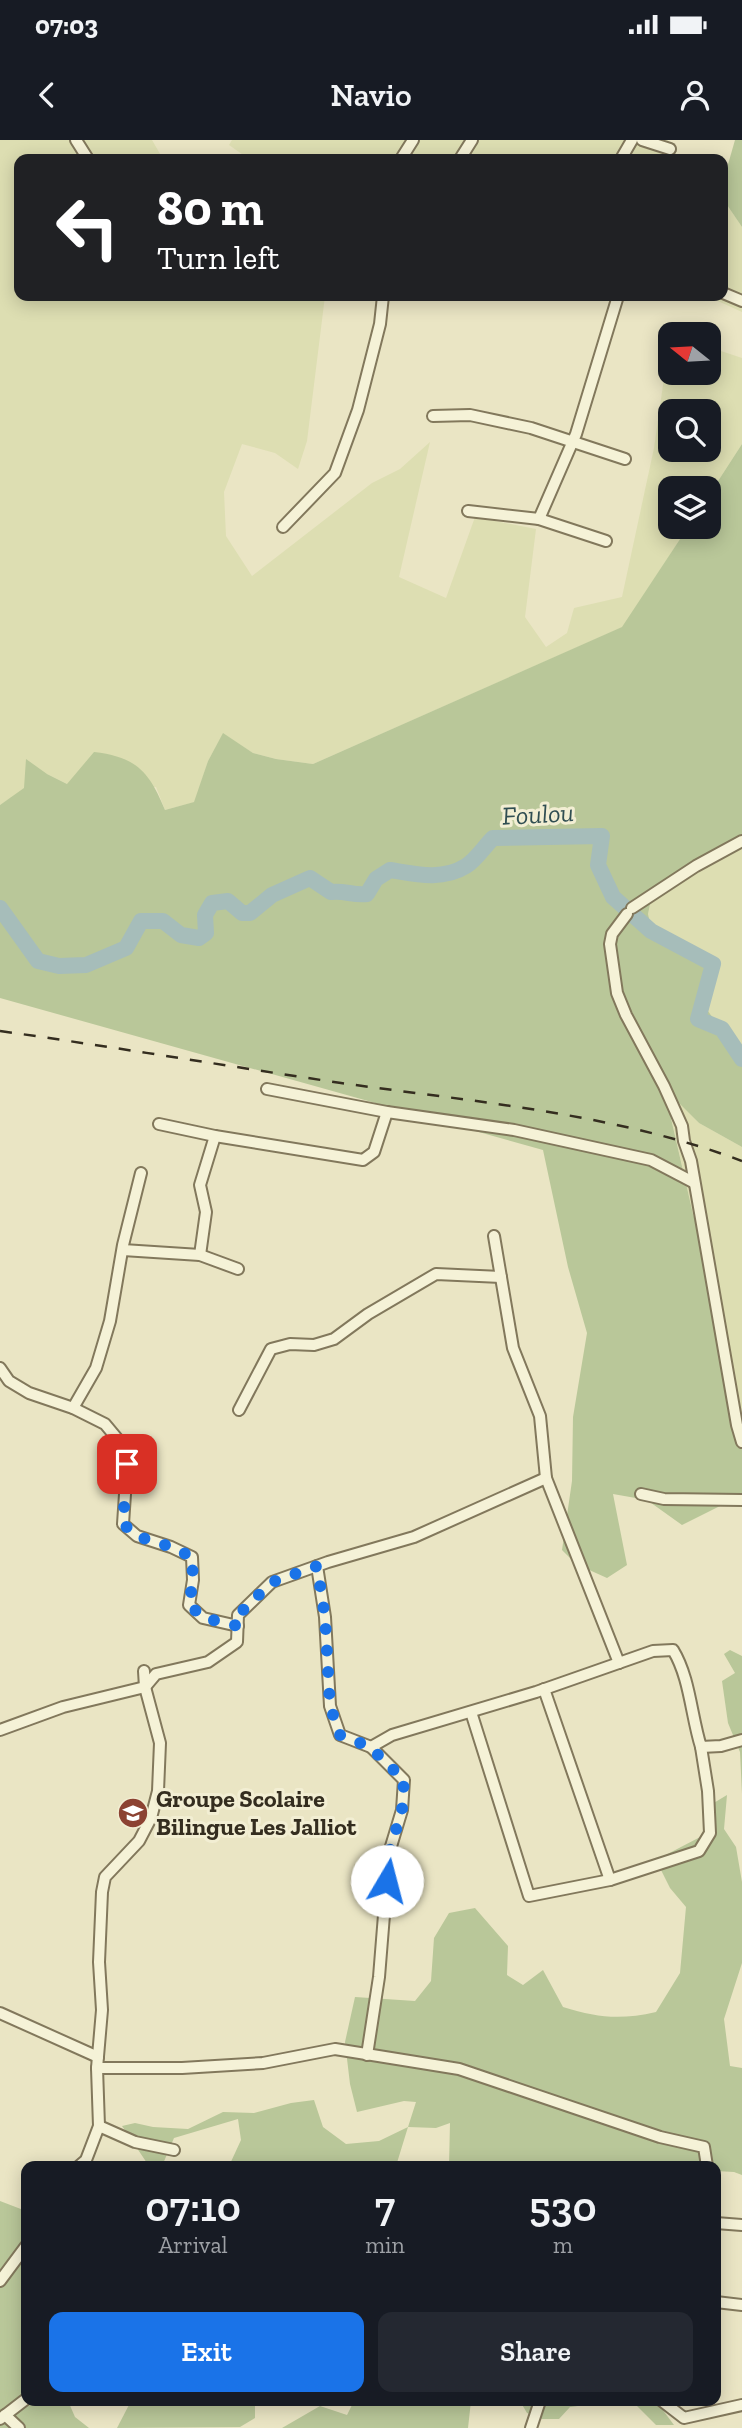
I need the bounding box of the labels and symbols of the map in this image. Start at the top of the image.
north arrow [658,322,721,385]
water label: Foulou [501,796,575,832]
pin [97,1434,157,1494]
place label: Groupe Scolaire Bilingue Les Jalliot [156,1784,357,1841]
school or university icon: Groupe Scolaire Bilingue Les Jalliot [116,1796,150,1830]
position arrow [350,1844,424,1918]

